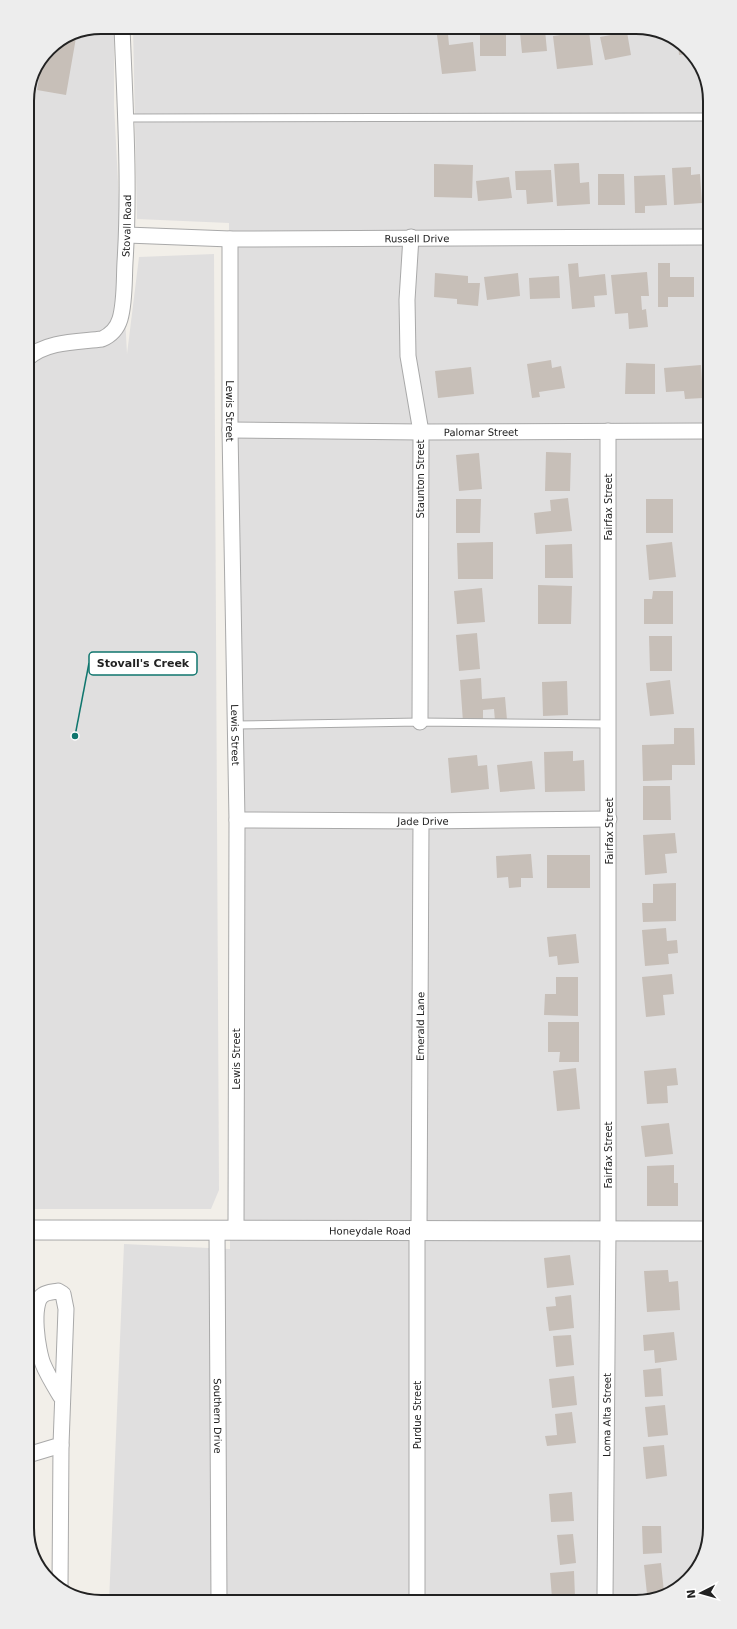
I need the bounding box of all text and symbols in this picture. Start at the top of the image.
street label: Stovall Road [120,195,133,257]
street label: Russell Drive [384,233,449,244]
street label: Lewis Street [225,380,236,442]
street label: Palomar Street [444,426,518,437]
street label: Staunton Street [415,439,426,519]
street label: Fairfax Street [603,473,614,540]
callout: Stovall's Creek [89,652,197,675]
text: Stovall's Creek [97,657,190,670]
street label: Lewis Street [229,704,242,766]
street label: Fairfax Street [604,797,615,864]
street label: Jade Drive [396,815,449,827]
street label: Emerald Lane [414,992,426,1061]
street label: Lewis Street [231,1028,242,1090]
street label: Fairfax Street [603,1121,614,1188]
street label: Honeydale Road [329,1225,411,1236]
street label: Loma Alta Street [601,1373,612,1457]
street label: Southern Drive [212,1378,224,1454]
street label: Purdue Street [412,1381,423,1449]
north arrow [681,1573,721,1613]
text: N [685,1589,698,1599]

